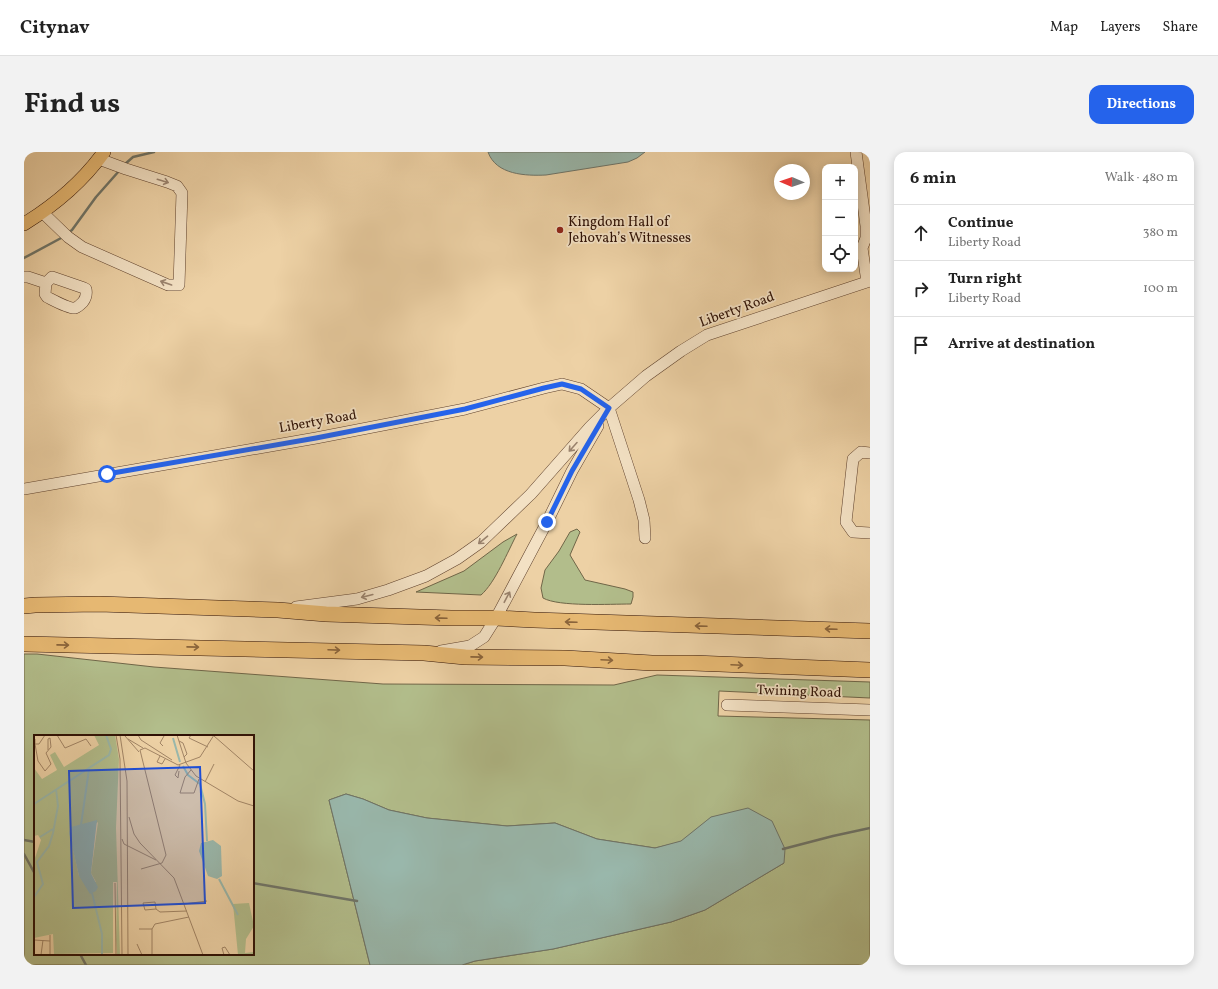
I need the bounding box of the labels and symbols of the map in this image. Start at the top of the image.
north arrow [774,164,810,200]
one-way arrow [156,178,169,185]
place label: Kingdom Hall of Jehovah’s Witnesses [568,213,691,248]
marker: Kingdom Hall of Jehovah’s Witnesses [555,225,565,235]
one-way arrow [160,279,173,286]
street label: Liberty Road [697,288,777,332]
street label: Liberty Road [278,406,358,438]
one-way arrow [568,441,577,452]
route start [98,465,116,483]
route end [538,513,556,531]
one-way arrow [477,536,488,545]
one-way arrow [504,591,511,603]
one-way arrow [360,593,373,600]
one-way arrow [435,614,448,622]
one-way arrow [565,618,578,625]
one-way arrow [695,622,708,629]
one-way arrow [825,626,838,633]
one-way arrow [56,641,69,649]
one-way arrow [186,643,199,651]
one-way arrow [327,646,340,654]
one-way arrow [470,653,483,661]
one-way arrow [600,657,613,664]
one-way arrow [730,662,743,669]
street label: Twining Road [756,681,842,703]
inset map [34,735,254,955]

